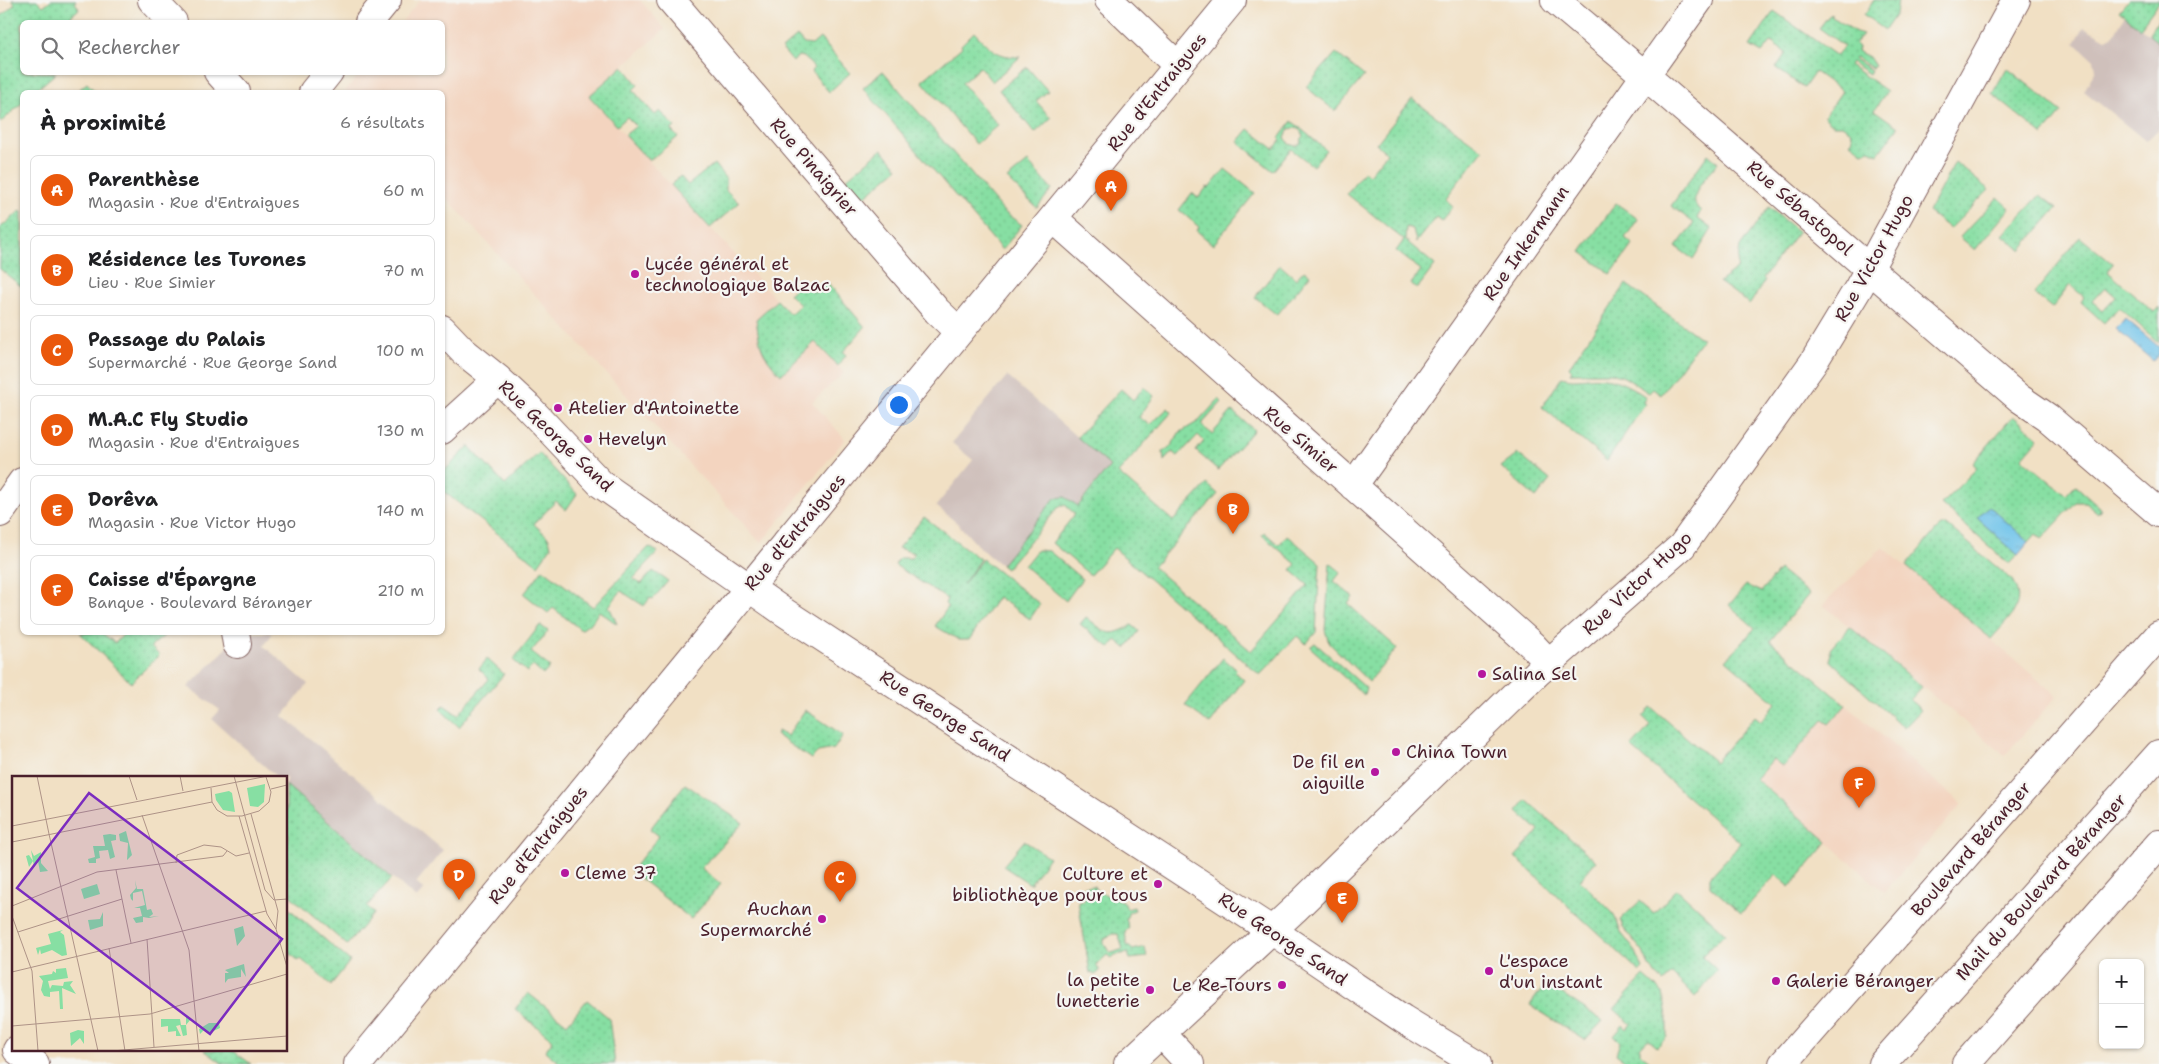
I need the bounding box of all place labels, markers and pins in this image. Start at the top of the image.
pin: A [1095,170,1127,211]
place label: Lycée général et technologique Balzac [645,252,830,297]
marker: Lycée général et technologique Balzac [629,268,641,280]
place label: Atelier d'Antoinette [568,396,739,420]
marker: Atelier d'Antoinette [552,402,564,414]
place label: Hevelyn [598,427,667,451]
marker: Hevelyn [582,433,594,445]
pin: B [1217,493,1249,534]
place label: Salina Sel [1492,662,1577,686]
marker: Salina Sel [1476,668,1488,680]
place label: China Town [1406,740,1507,764]
marker: China Town [1390,746,1402,758]
place label: De fil en aiguille [1293,750,1365,795]
marker: De fil en aiguille [1369,766,1381,778]
pin: F [1843,767,1875,808]
pin: D [443,859,475,900]
place label: Cleme 37 [575,861,657,885]
pin: C [824,861,856,902]
place label: Culture et bibliothèque pour tous [952,862,1148,907]
marker: Cleme 37 [559,867,571,879]
marker: Culture et bibliothèque pour tous [1152,878,1164,890]
pin: E [1326,882,1358,923]
place label: Auchan Supermarché [700,897,812,942]
marker: Auchan Supermarché [816,913,828,925]
place label: L'espace d'un instant [1499,949,1603,994]
marker: L'espace d'un instant [1483,965,1495,977]
place label: la petite lunetterie [1056,968,1140,1013]
place label: Galerie Béranger [1786,969,1934,993]
place label: Le Re-Tours [1172,973,1272,997]
marker: Galerie Béranger [1770,975,1782,987]
marker: Le Re-Tours [1276,979,1288,991]
marker: la petite lunetterie [1144,984,1156,996]

